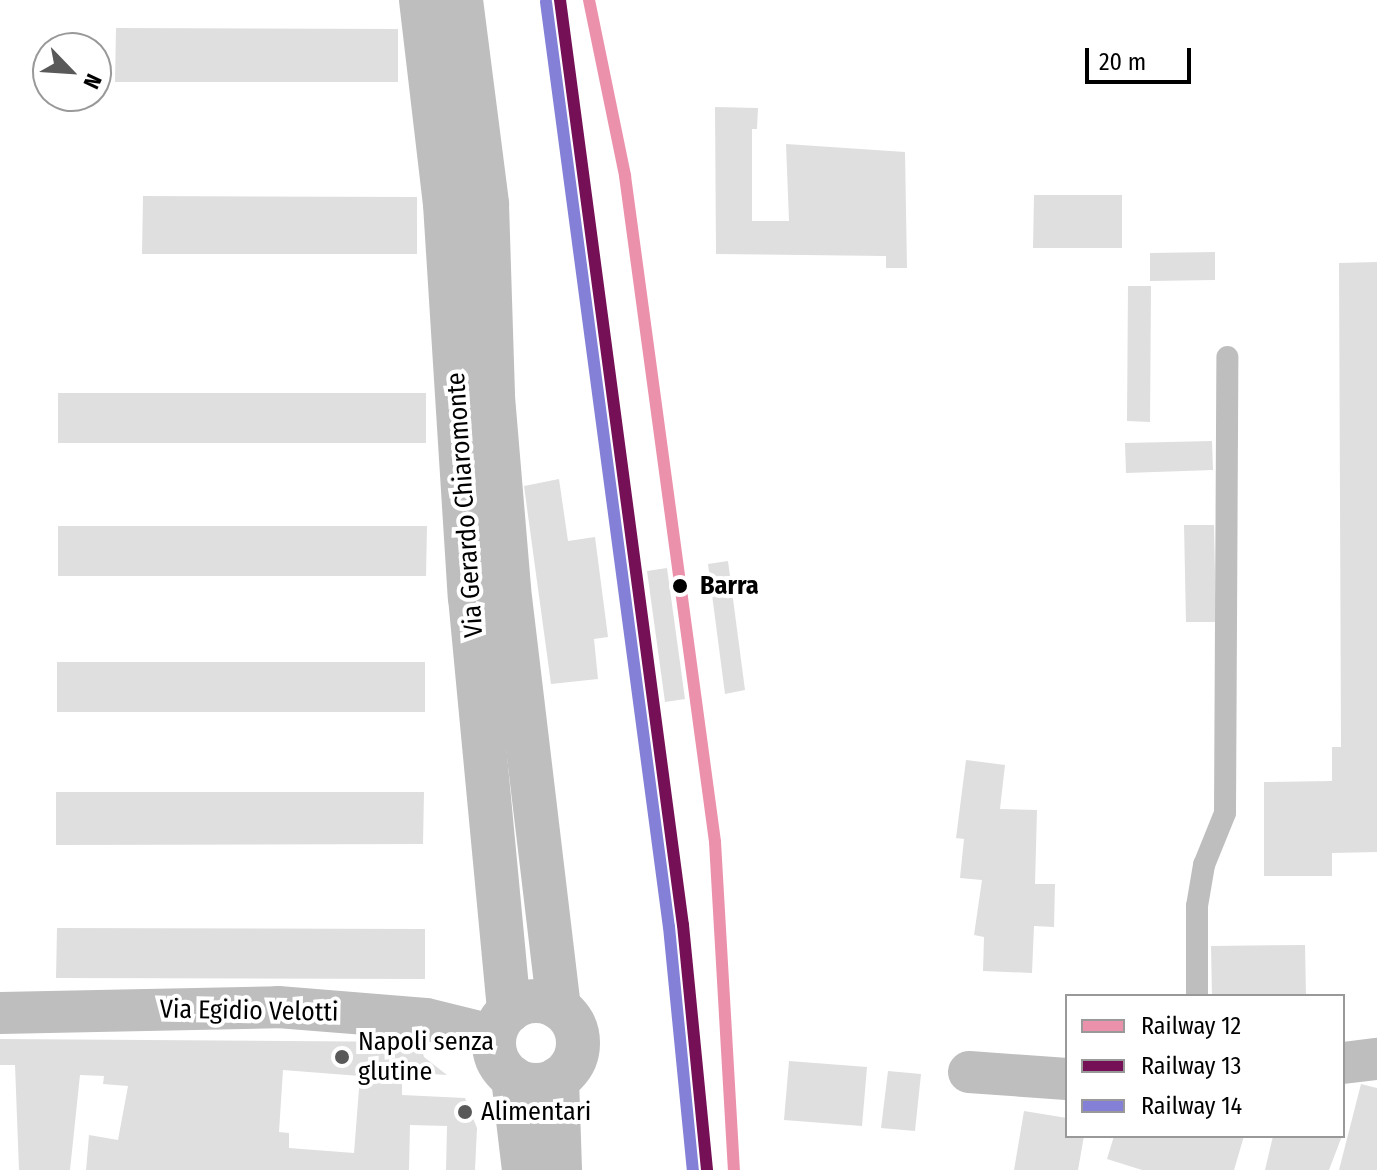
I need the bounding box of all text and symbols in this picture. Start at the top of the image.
north arrow [32,32,112,112]
scale bar [1089,32,1195,82]
text: 20 m [1099,48,1146,76]
text: N [77,70,107,93]
street label: Via Gerardo Chiaromonte [440,371,490,639]
place label: Barra [700,570,759,602]
marker: Barra [667,573,693,599]
street label: Via Egidio Velotti [159,994,339,1028]
legend [1065,994,1345,1138]
text: Railway 12 [1141,1012,1241,1040]
place label: Napoli senza glutine [358,1026,494,1088]
marker: Napoli senza glutine [333,1048,351,1066]
text: Railway 13 [1141,1052,1241,1080]
text: Railway 14 [1141,1092,1242,1120]
place label: Alimentari [481,1096,591,1128]
marker: Alimentari [456,1103,474,1121]

